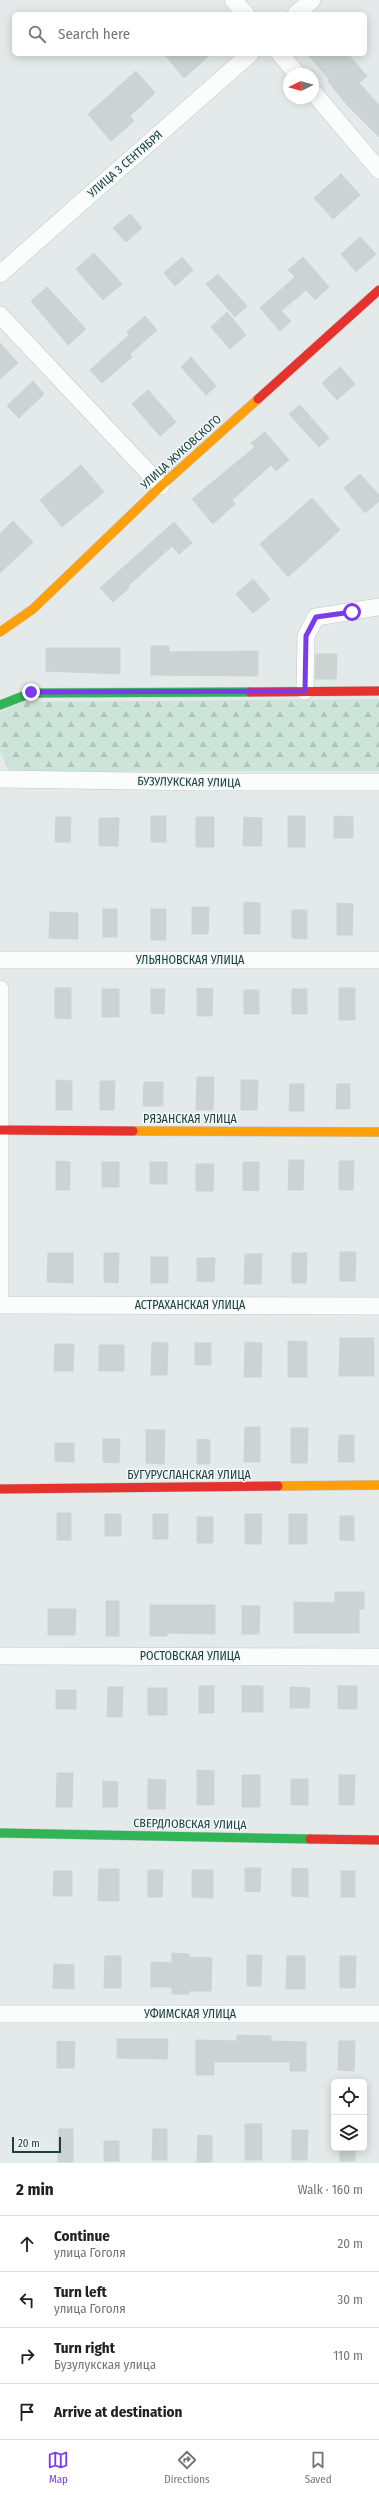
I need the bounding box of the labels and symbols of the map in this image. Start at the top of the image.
north arrow [283,68,319,104]
street label: УЛИЦА 3 СЕНТЯБРЯ [84,128,165,201]
street label: УЛИЦА ЖУКОВСКОГО [137,412,224,493]
route start [343,603,361,621]
route end [22,683,40,701]
street label: БУЗУЛУКСКАЯ УЛИЦА [137,774,241,790]
street label: УЛЬЯНОВСКАЯ УЛИЦА [135,953,245,967]
street label: РЯЗАНСКАЯ УЛИЦА [143,1112,238,1126]
street label: АСТРАХАНСКАЯ УЛИЦА [135,1298,246,1312]
street label: БУГУРУСЛАНСКАЯ УЛИЦА [127,1468,251,1482]
street label: РОСТОВСКАЯ УЛИЦА [140,1649,241,1663]
street label: СВЕРДЛОВСКАЯ УЛИЦА [133,1816,248,1832]
street label: УФИМСКАЯ УЛИЦА [143,2007,237,2021]
scale bar [12,2135,61,2154]

